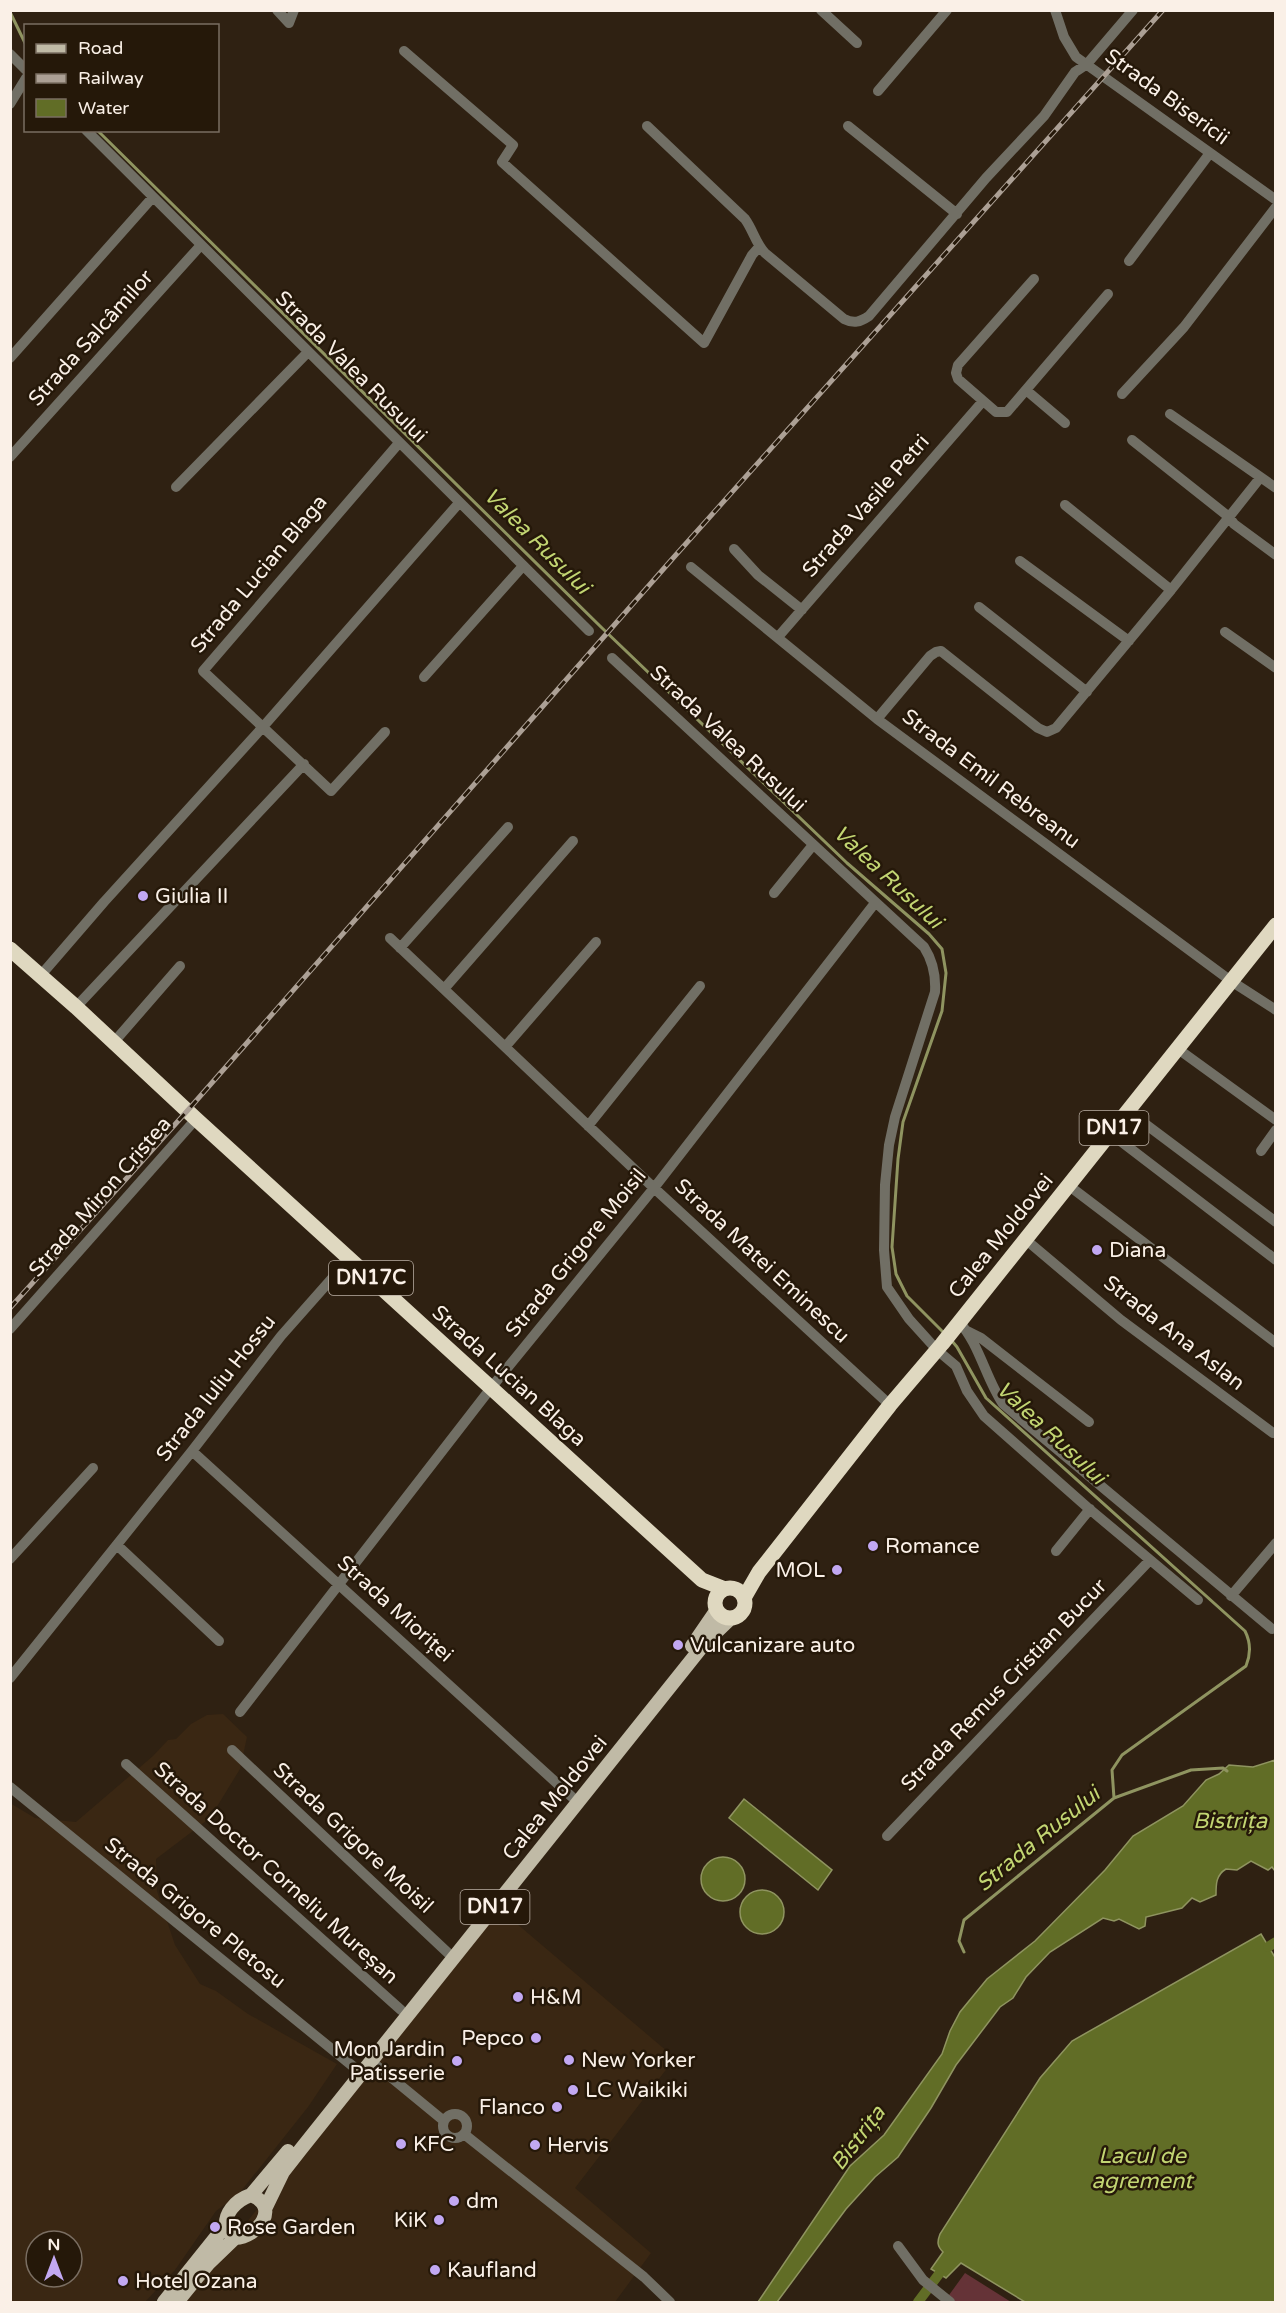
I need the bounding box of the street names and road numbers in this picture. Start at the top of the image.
street label: Strada Bisericii [1100,44,1234,150]
street label: Strada Salcâmilor [23,265,159,411]
street label: Strada Valea Rusului [270,286,432,448]
street label: Strada Vasile Petri [797,430,935,582]
street label: Strada Lucian Blaga [186,490,332,658]
street label: Strada Valea Rusului [645,660,811,818]
street label: Strada Emil Rebreanu [897,704,1085,854]
road number: DN17 [1080,1111,1148,1145]
street label: Strada Miron Cristea [24,1112,176,1282]
street label: Strada Grigore Moisil [500,1164,652,1342]
street label: Calea Moldovei [943,1169,1059,1303]
street label: Strada Matei Eminescu [670,1174,854,1348]
road number: DN17C [329,1261,413,1295]
street label: Strada Ana Aslan [1099,1270,1249,1396]
street label: Strada Lucian Blaga [427,1300,591,1452]
street label: Strada Iuliu Hossu [151,1310,281,1466]
street label: Strada Mioriței [332,1550,458,1668]
street label: Strada Remus Cristian Bucur [896,1574,1112,1796]
street label: Calea Moldovei [497,1731,613,1865]
street label: Strada Doctor Corneliu Mureșan [149,1757,403,1989]
street label: Strada Grigore Moisil [268,1757,438,1919]
street label: Strada Grigore Pletosu [99,1832,291,1994]
road number: DN17 [460,1890,530,1924]

